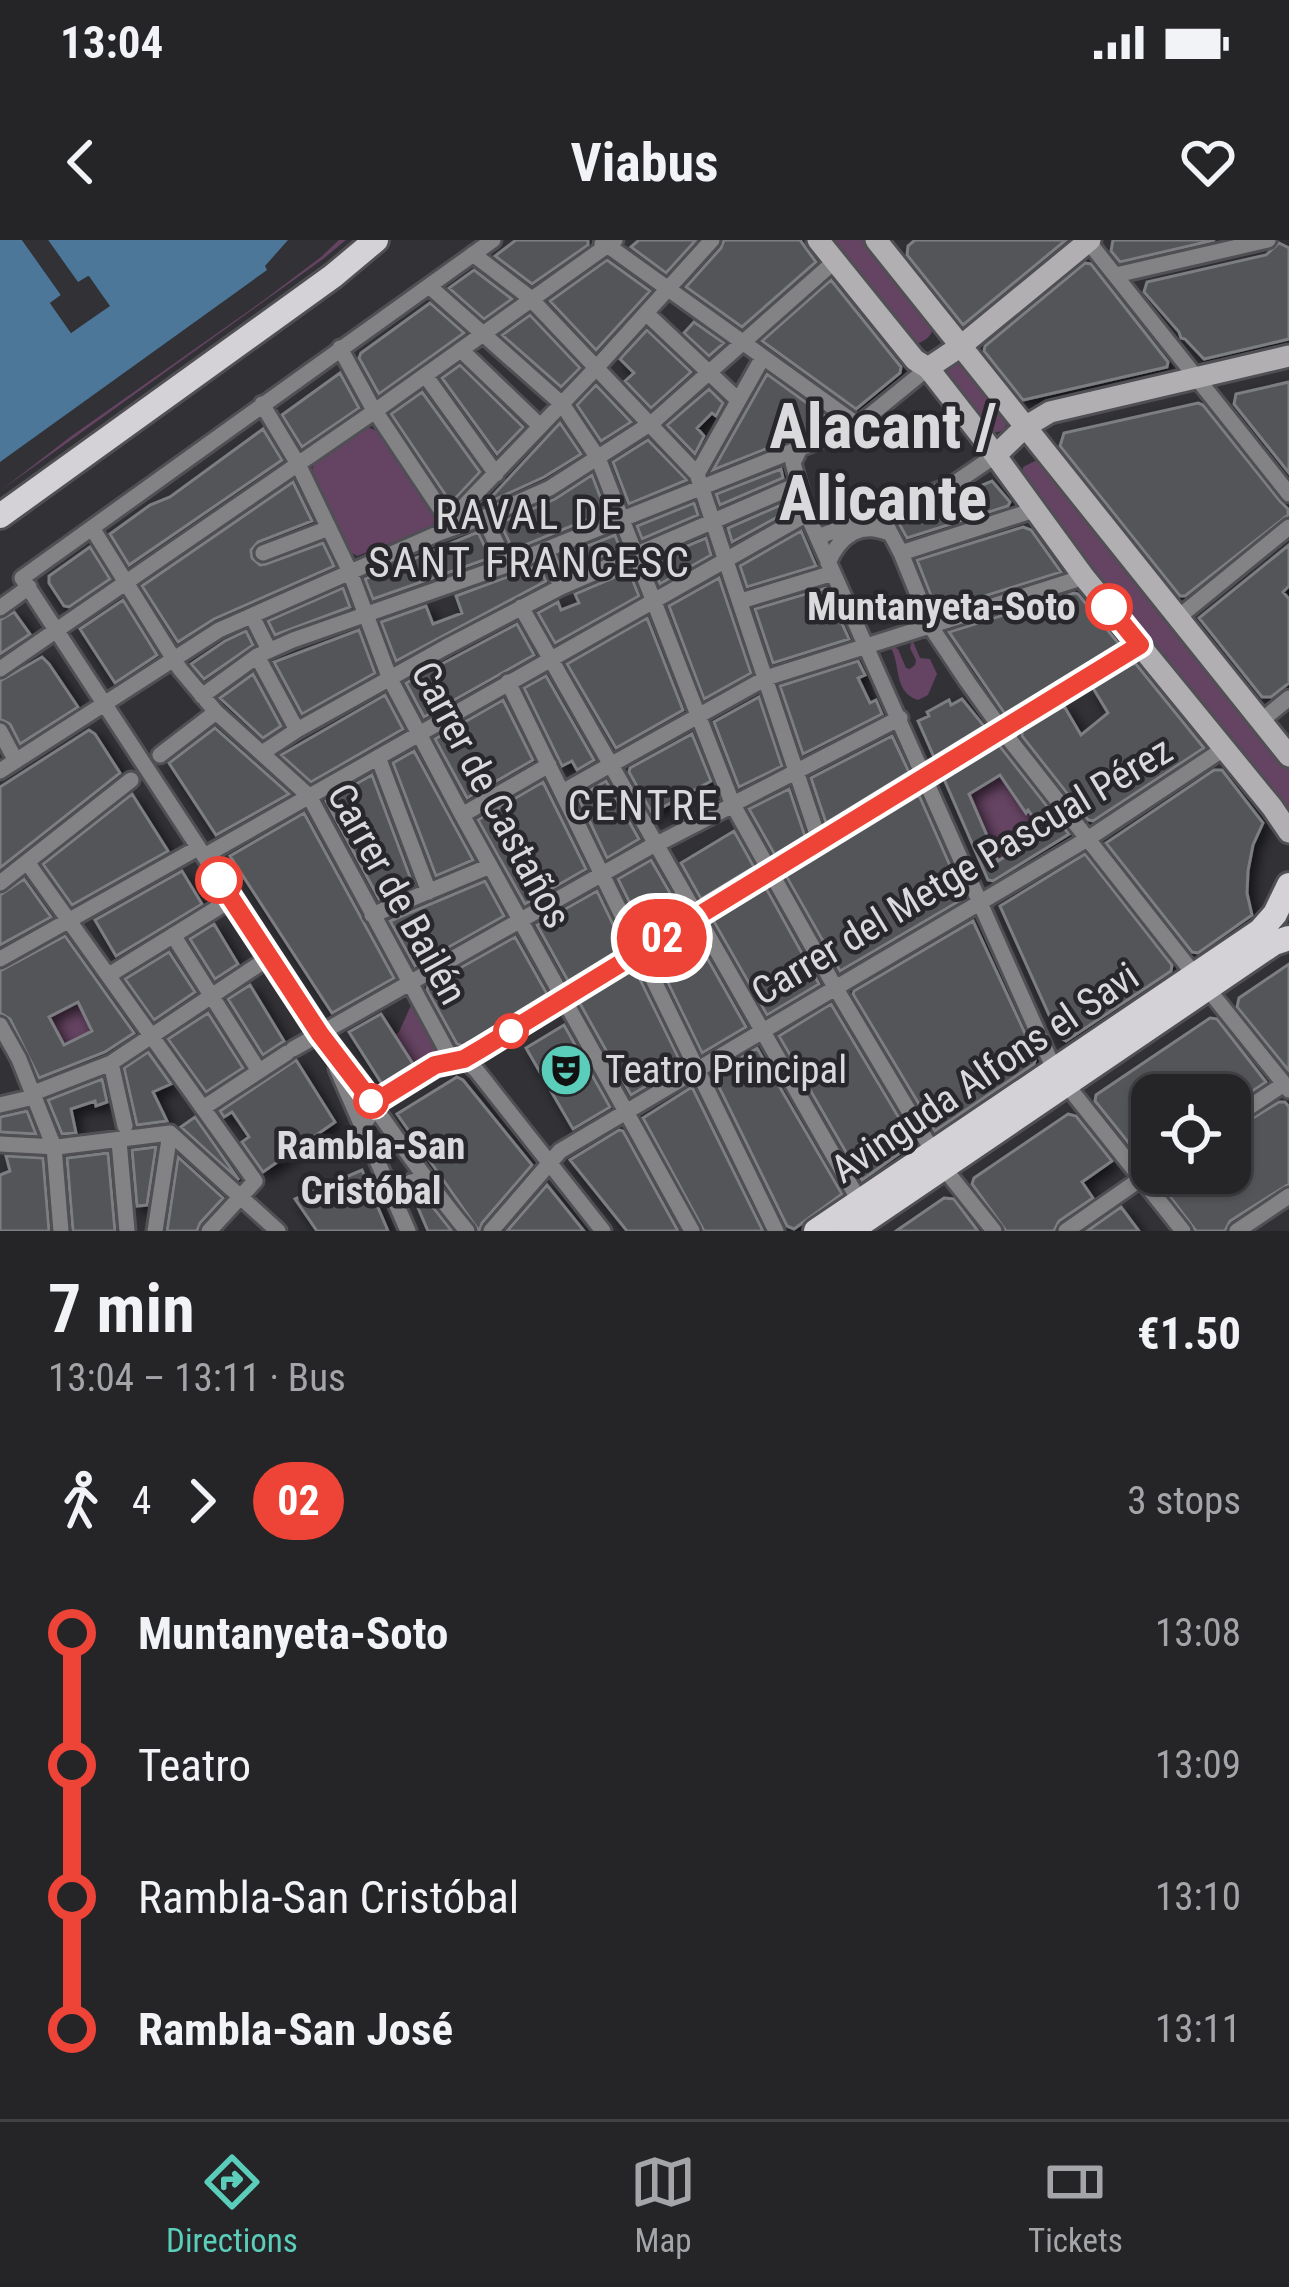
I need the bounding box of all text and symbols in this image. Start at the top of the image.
text: 13:04 [60,16,163,69]
icon: back [48,129,114,195]
icon: heart [1175,129,1241,195]
text: Viabus [570,131,719,194]
district label: Alacant / Alicante [769,390,997,535]
district label: RAVAL DE SANT FRANCESC [368,490,692,587]
place label: Muntanyeta-Soto [807,584,1076,630]
marker: Muntanyeta-Soto [1087,585,1131,629]
street label: Carrer de Castaños [401,654,581,936]
street label: Carrer del Metge Pascual Pérez [743,727,1181,1015]
street label: Carrer de Bailén [318,776,476,1012]
district label: CENTRE [567,781,721,830]
unlabelled marker [197,858,241,902]
line badge: 02 [608,899,716,977]
text: 02 [641,913,683,962]
street label: Avinguda Alfons el Savi [823,953,1147,1193]
unlabelled marker [495,1015,527,1047]
theatre icon: Teatro Principal [538,1042,594,1098]
place label: Teatro Principal [605,1047,847,1093]
map controls [1131,1074,1251,1194]
button: locate [1131,1074,1251,1194]
marker: Rambla-San Cristóbal [355,1085,387,1117]
place label: Rambla-San Cristóbal [276,1123,466,1214]
text: 7 min [48,1271,195,1348]
text: €1.50 [1137,1307,1241,1360]
text: 13:04 – 13:11 · Bus [48,1355,346,1401]
icon: walk [48,1468,114,1534]
icon: forward [169,1468,235,1534]
text: 02 [277,1476,320,1525]
text: 4 [132,1478,151,1524]
text: 3 stops [1127,1478,1241,1524]
text: Muntanyeta-Soto [138,1607,448,1660]
text: 13:08 [1155,1610,1241,1656]
text: Teatro [138,1739,251,1792]
text: 13:09 [1155,1742,1241,1788]
text: Rambla-San Cristóbal [138,1871,519,1924]
text: 13:10 [1155,1874,1241,1920]
text: Rambla-San José [138,2003,453,2056]
text: 13:11 [1155,2006,1241,2052]
tab: Directions [166,2149,298,2260]
tab: Map [630,2149,696,2260]
tab: Tickets [1028,2149,1123,2260]

